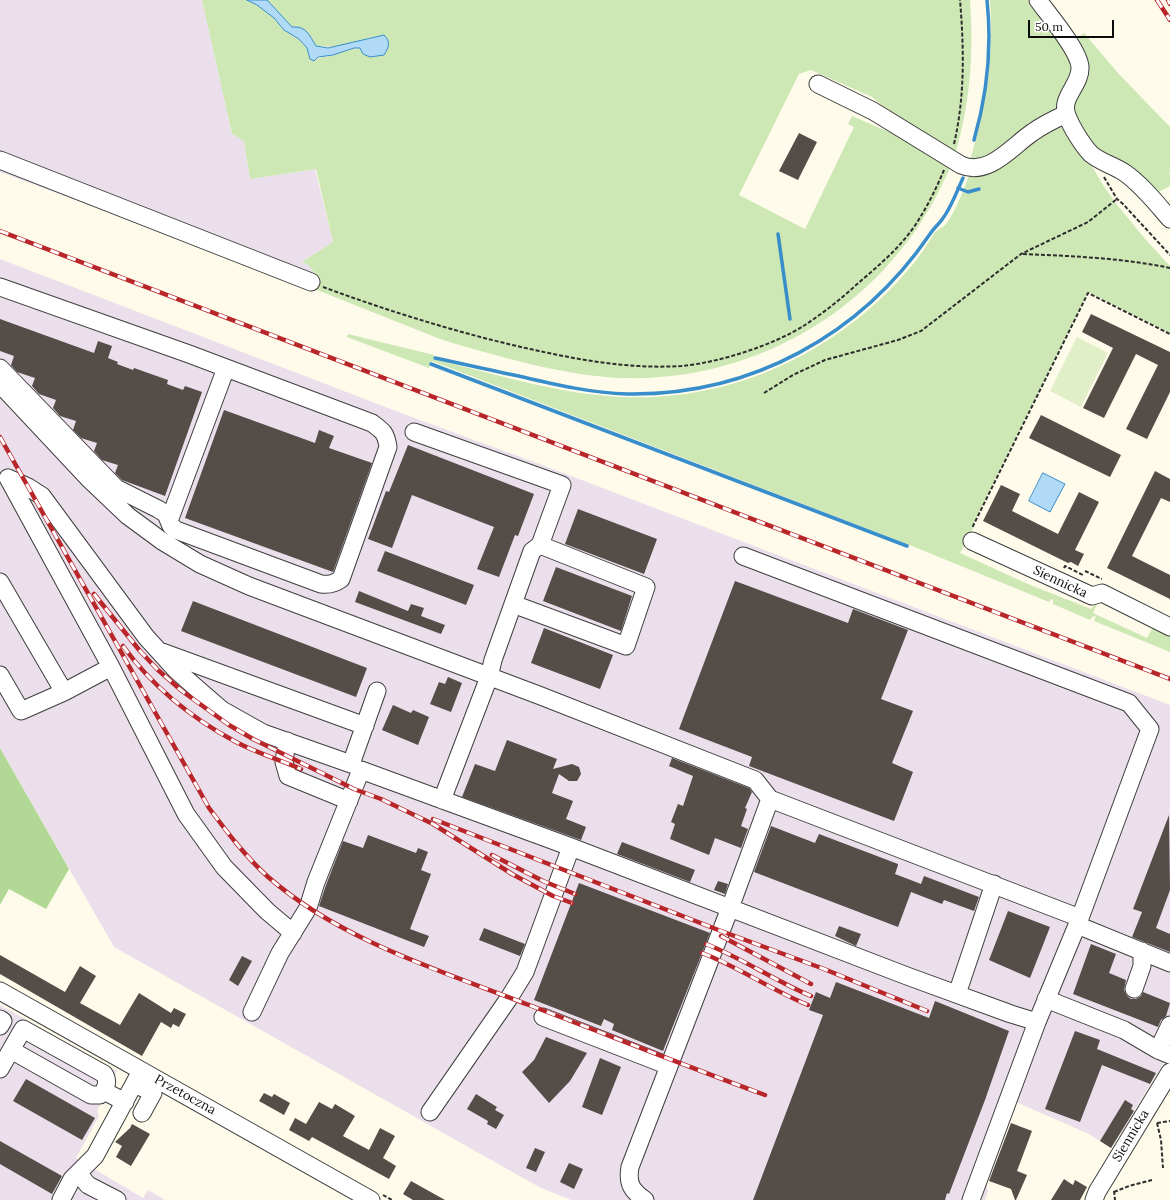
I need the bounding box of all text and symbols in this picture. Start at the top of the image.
scale bar [1030,12,1116,38]
text: 50 m [1035,19,1063,34]
street label: Siennicka [1030,563,1090,601]
street label: Przetoczna [152,1072,218,1118]
street label: Siennicka [1109,1107,1153,1165]

